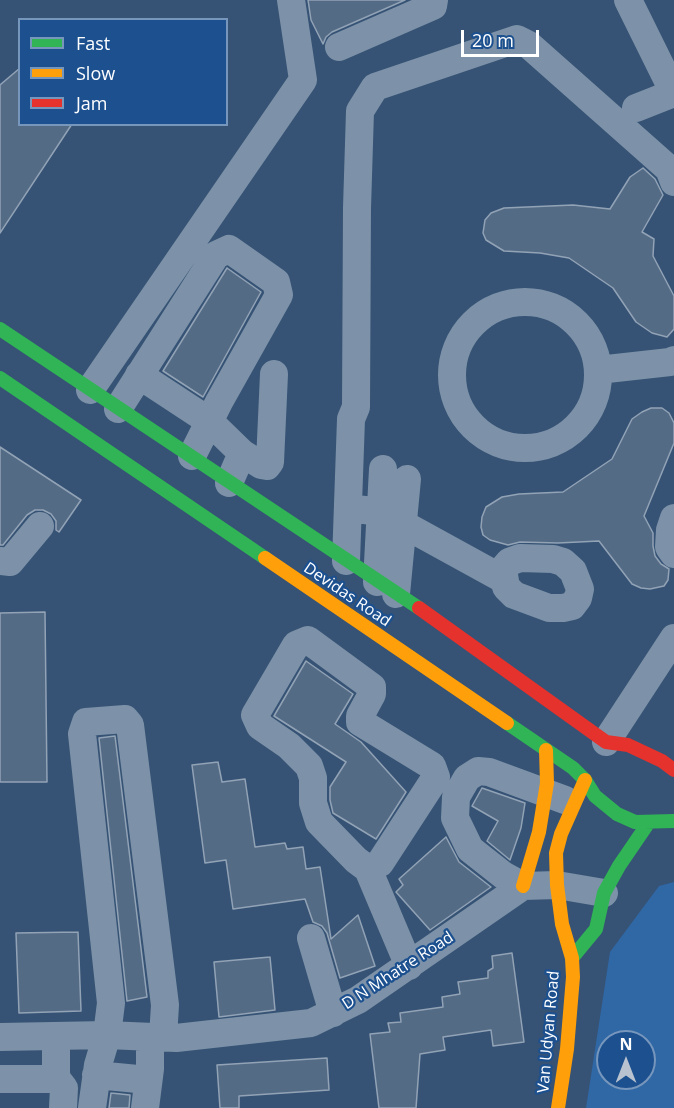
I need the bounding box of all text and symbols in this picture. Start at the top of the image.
legend [18,18,228,126]
scale bar [464,18,542,56]
text: 20 m [472,28,514,52]
text: Fast [76,31,110,55]
text: Slow [76,61,115,85]
text: Jam [76,91,108,115]
street label: Devidas Road [300,559,394,631]
street label: D N Mhatre Road [339,928,457,1014]
street label: Van Udyan Road [534,970,564,1094]
north arrow [596,1030,656,1090]
text: N [619,1033,633,1055]

